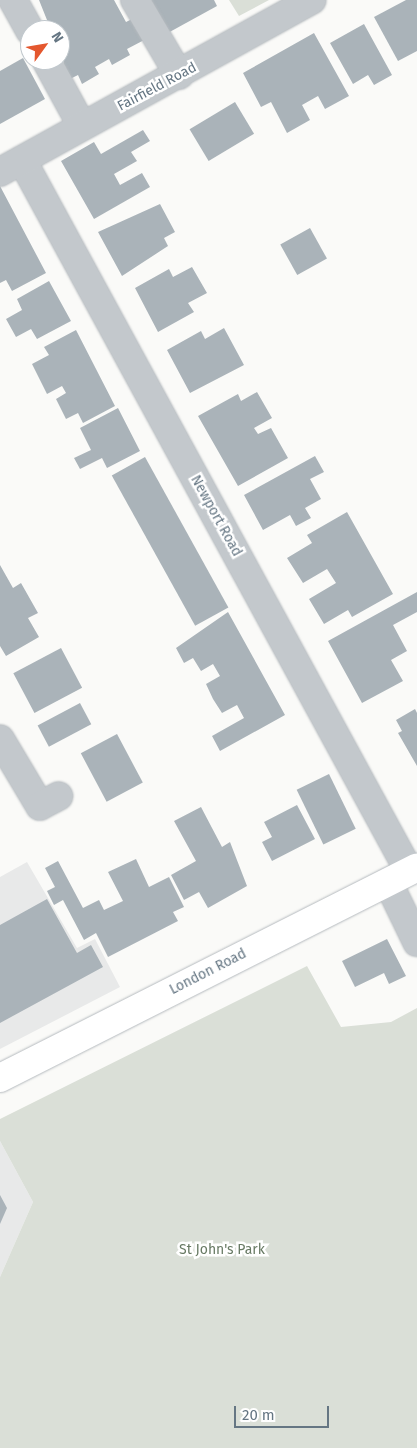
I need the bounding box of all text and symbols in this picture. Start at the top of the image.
north arrow [20,20,70,70]
text: N [48,29,67,46]
street label: Fairfield Road [115,59,199,115]
street label: Newport Road [187,472,245,560]
street label: London Road [167,946,249,998]
park label: St John's Park [179,1242,265,1258]
scale bar [237,1396,332,1428]
text: 20 m [242,1406,275,1424]

